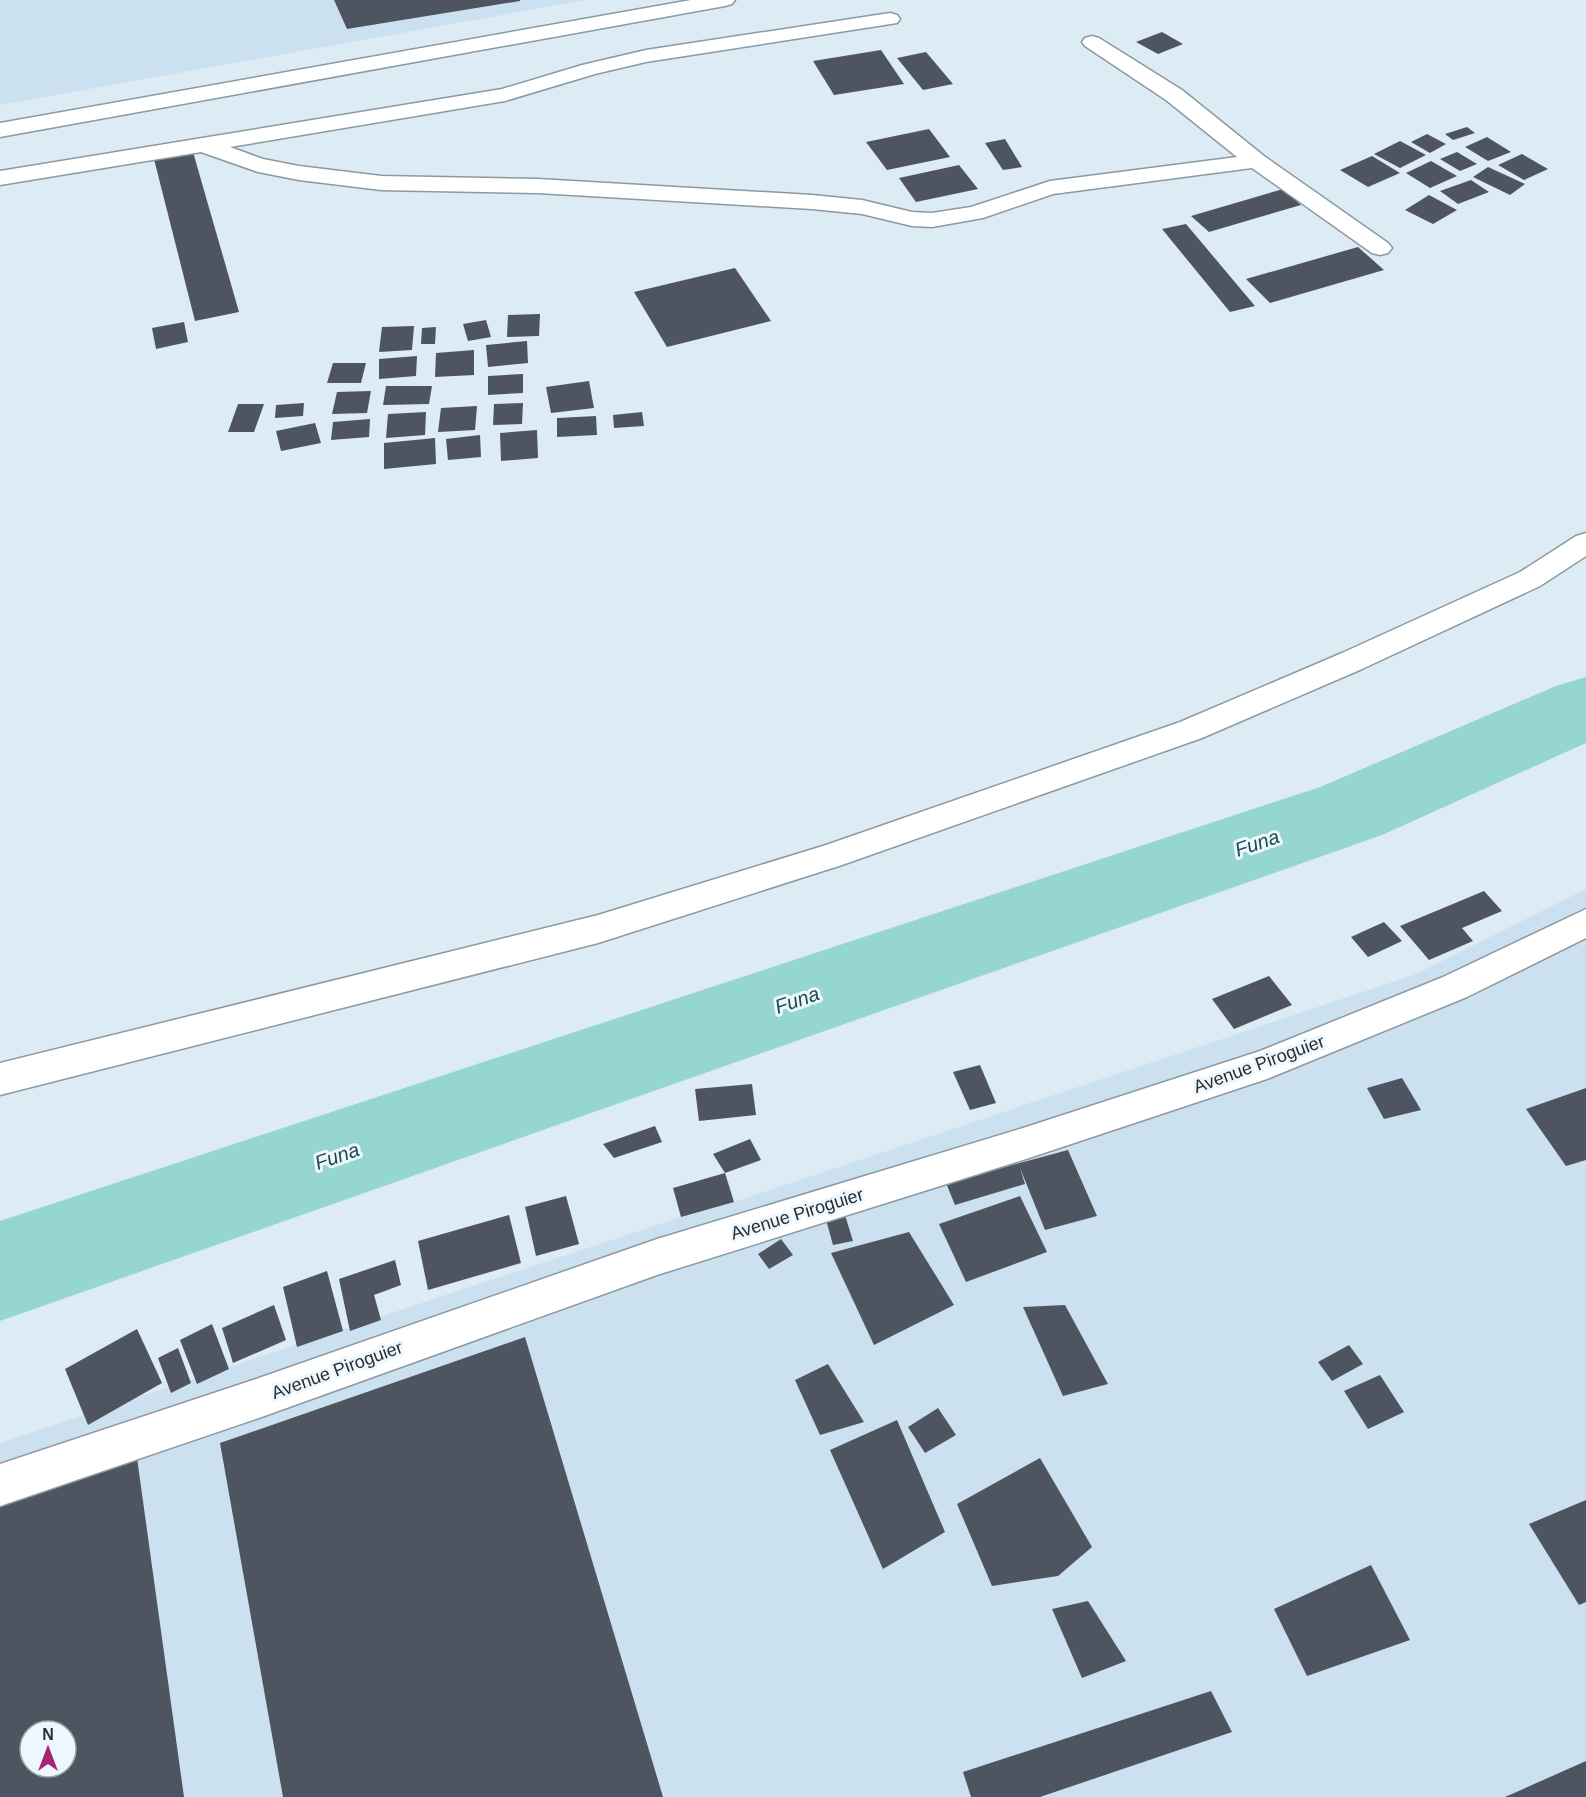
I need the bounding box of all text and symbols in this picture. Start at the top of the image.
water label: Funa [1232,825,1282,861]
water label: Funa [772,982,822,1018]
street label: Avenue Piroguier [1191,1031,1327,1097]
water label: Funa [312,1138,362,1174]
street label: Avenue Piroguier [728,1184,866,1244]
street label: Avenue Piroguier [269,1337,405,1403]
north arrow [18,1719,78,1779]
text: N [42,1726,54,1743]

